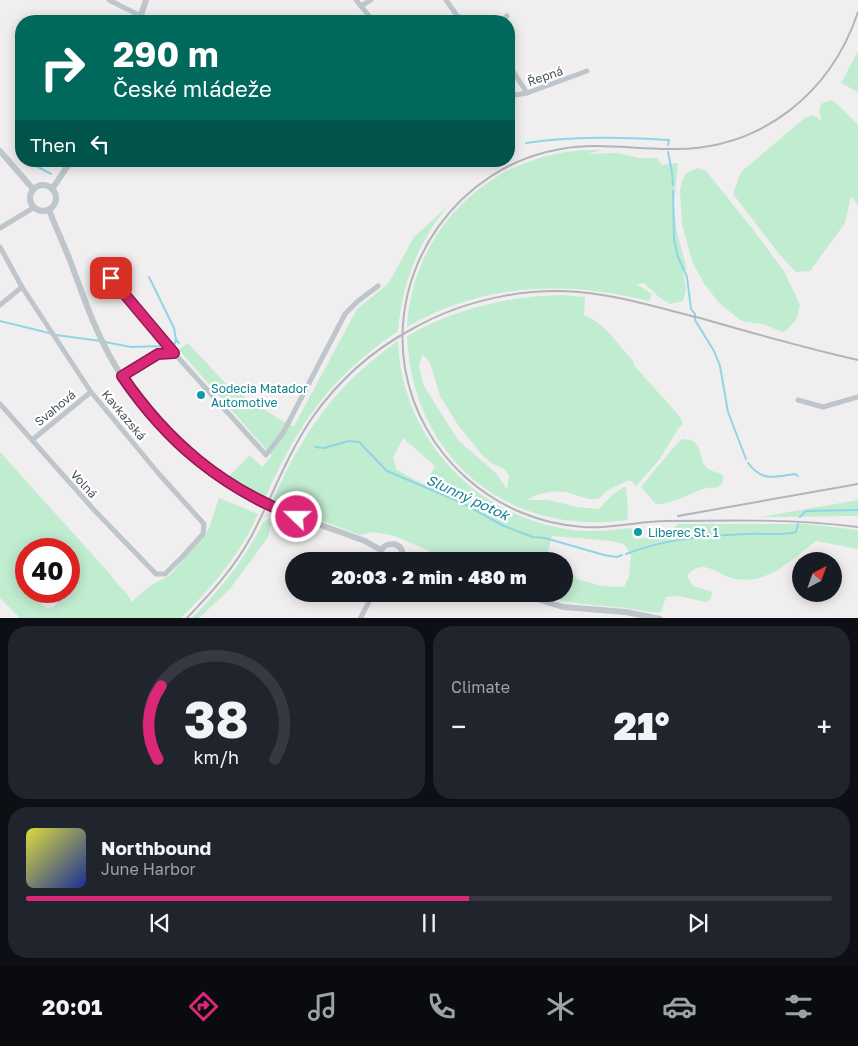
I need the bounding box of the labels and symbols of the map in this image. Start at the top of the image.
street label: Řepná [525,63,565,89]
pin [90,257,132,299]
place label: Sodecia Matador Automotive [211,381,308,410]
street label: Svahová [32,387,78,429]
street label: Kavkazská [99,387,149,443]
marker: Sodecia Matador Automotive [195,389,207,401]
street label: Volná [68,467,100,501]
water label: Slunný potok [424,470,514,524]
position arrow [270,490,322,542]
place label: Liberec St. 1 [648,525,719,540]
marker: Liberec St. 1 [632,526,644,538]
speed limit sign: 40 [15,538,80,603]
north arrow [792,552,842,602]

